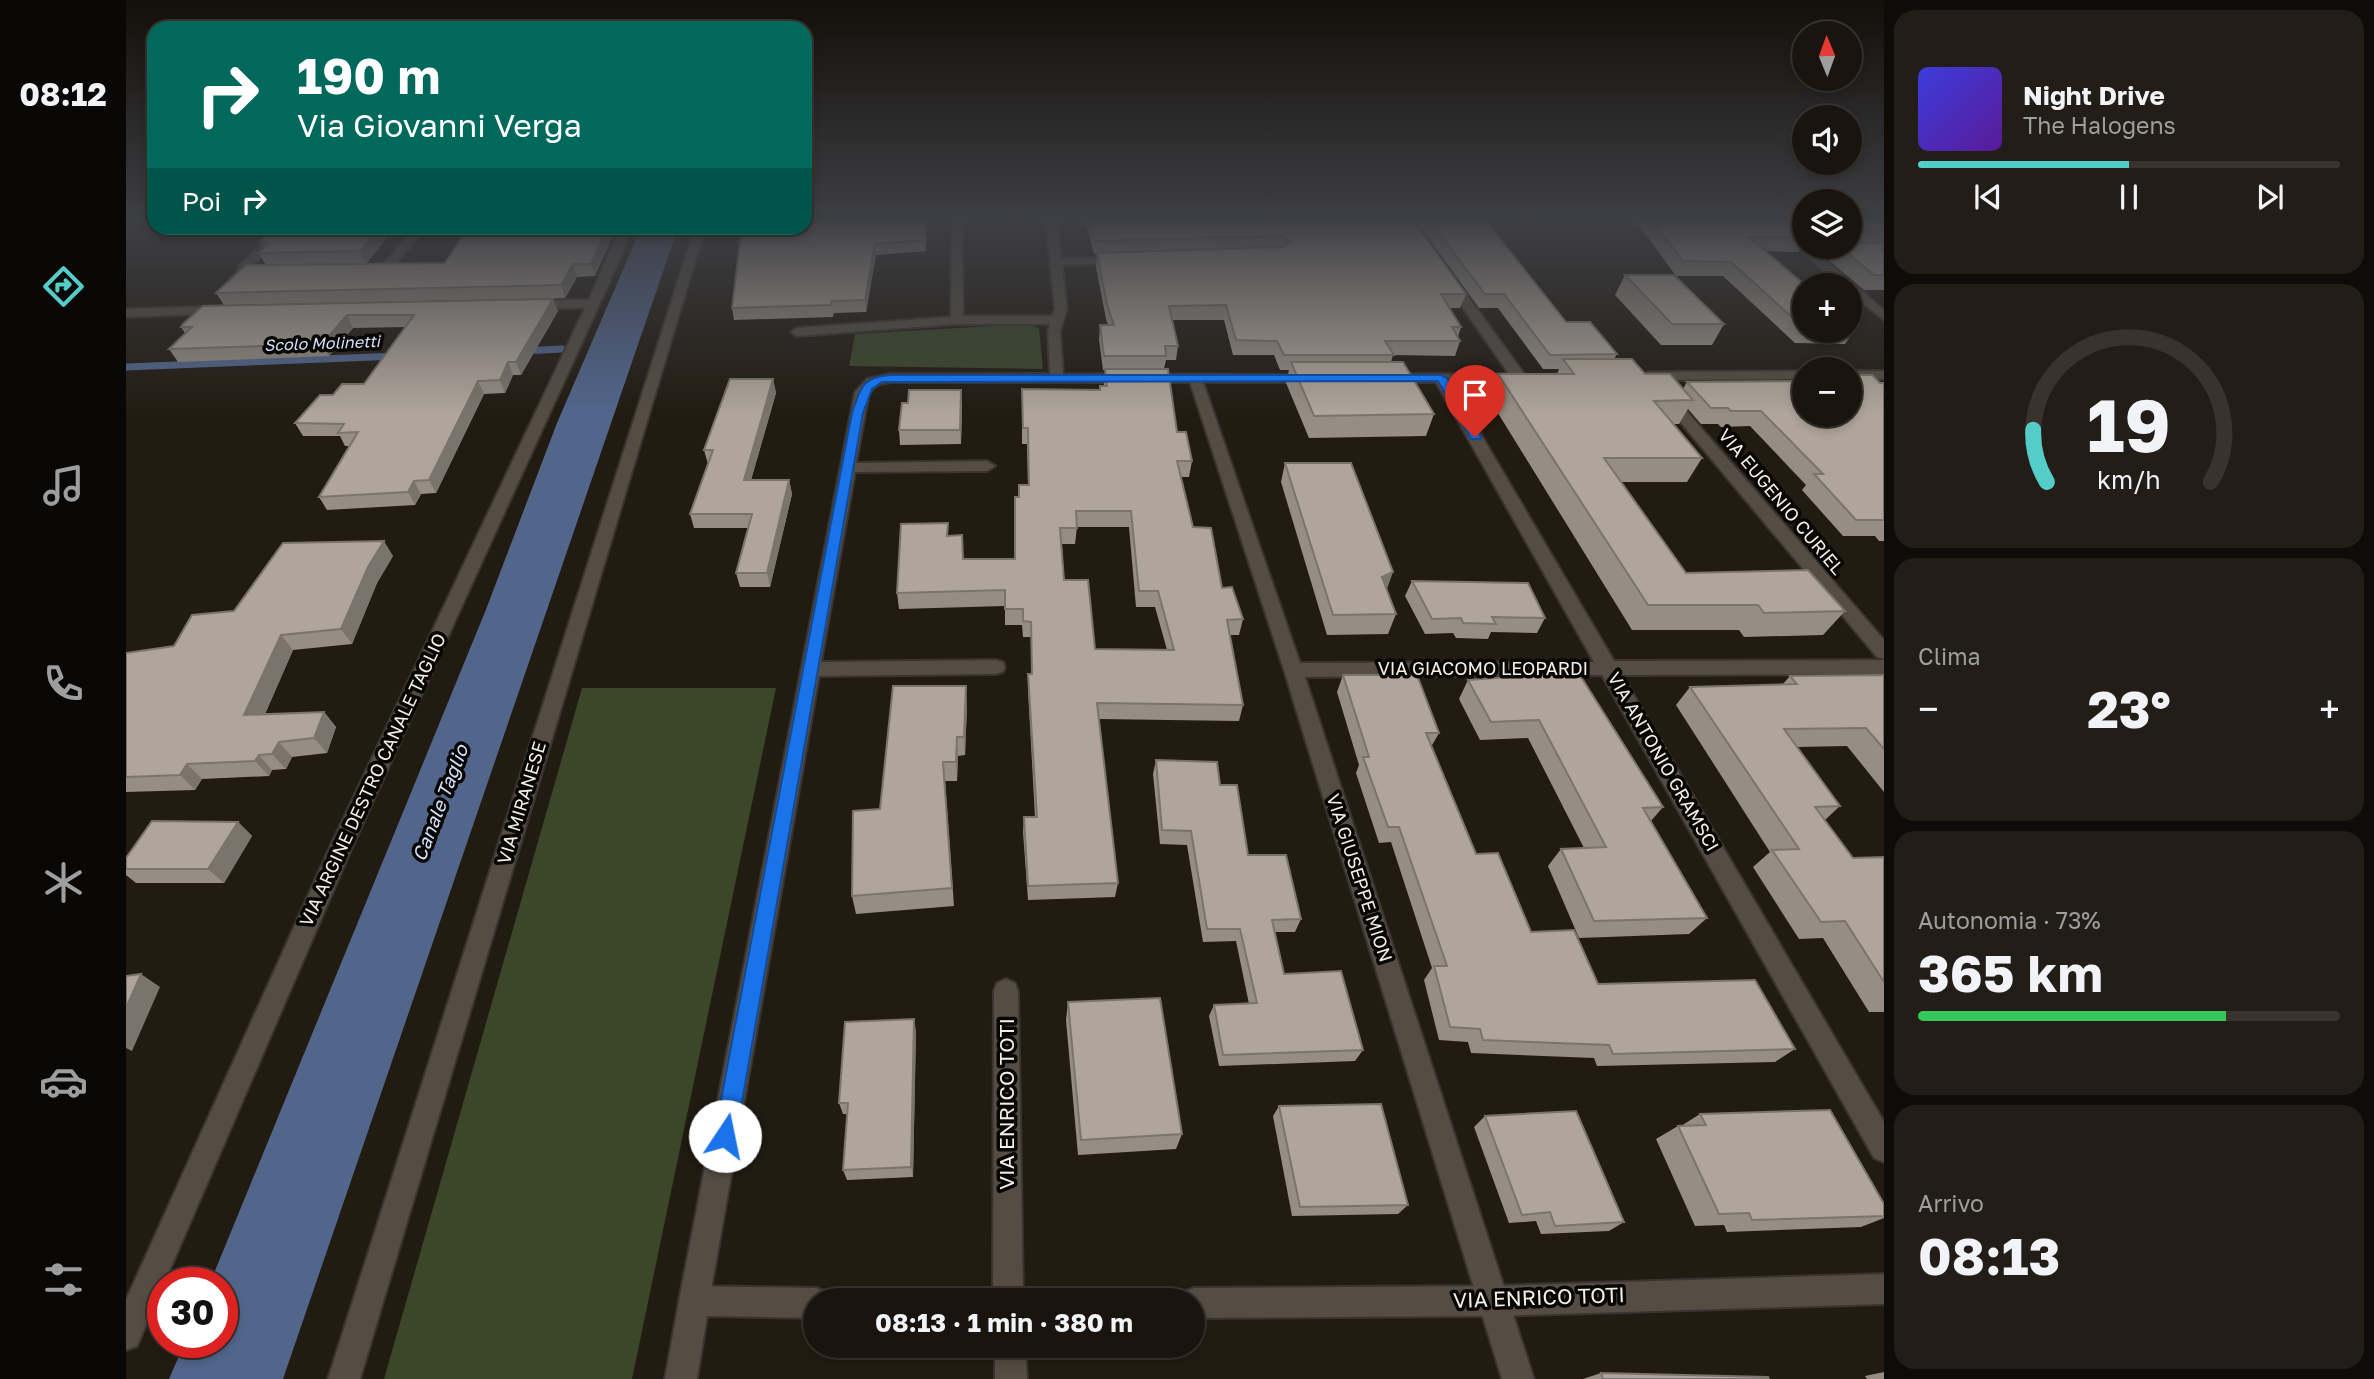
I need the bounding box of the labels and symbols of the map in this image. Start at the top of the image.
north arrow [1792,21,1862,91]
water label: Scolo Molinetti [264,331,382,355]
pin [1445,365,1505,437]
street label: VIA EUGENIO CURIEL [1714,424,1849,579]
street label: VIA ARGINE DESTRO CANALE TAGLIO [294,629,450,930]
street label: VIA GIACOMO LEOPARDI [1378,657,1588,679]
street label: VIA ANTONIO GRAMSCI [1604,668,1724,855]
street label: VIA MIRANESE [492,739,550,867]
water label: Canale Taglio [407,740,473,864]
street label: VIA GIUSEPPE MION [1322,791,1398,965]
street label: VIA ENRICO TOTI [993,1018,1019,1190]
position arrow [688,1099,762,1173]
speed limit sign: 30 [147,1267,238,1358]
street label: VIA ENRICO TOTI [1453,1281,1625,1313]

